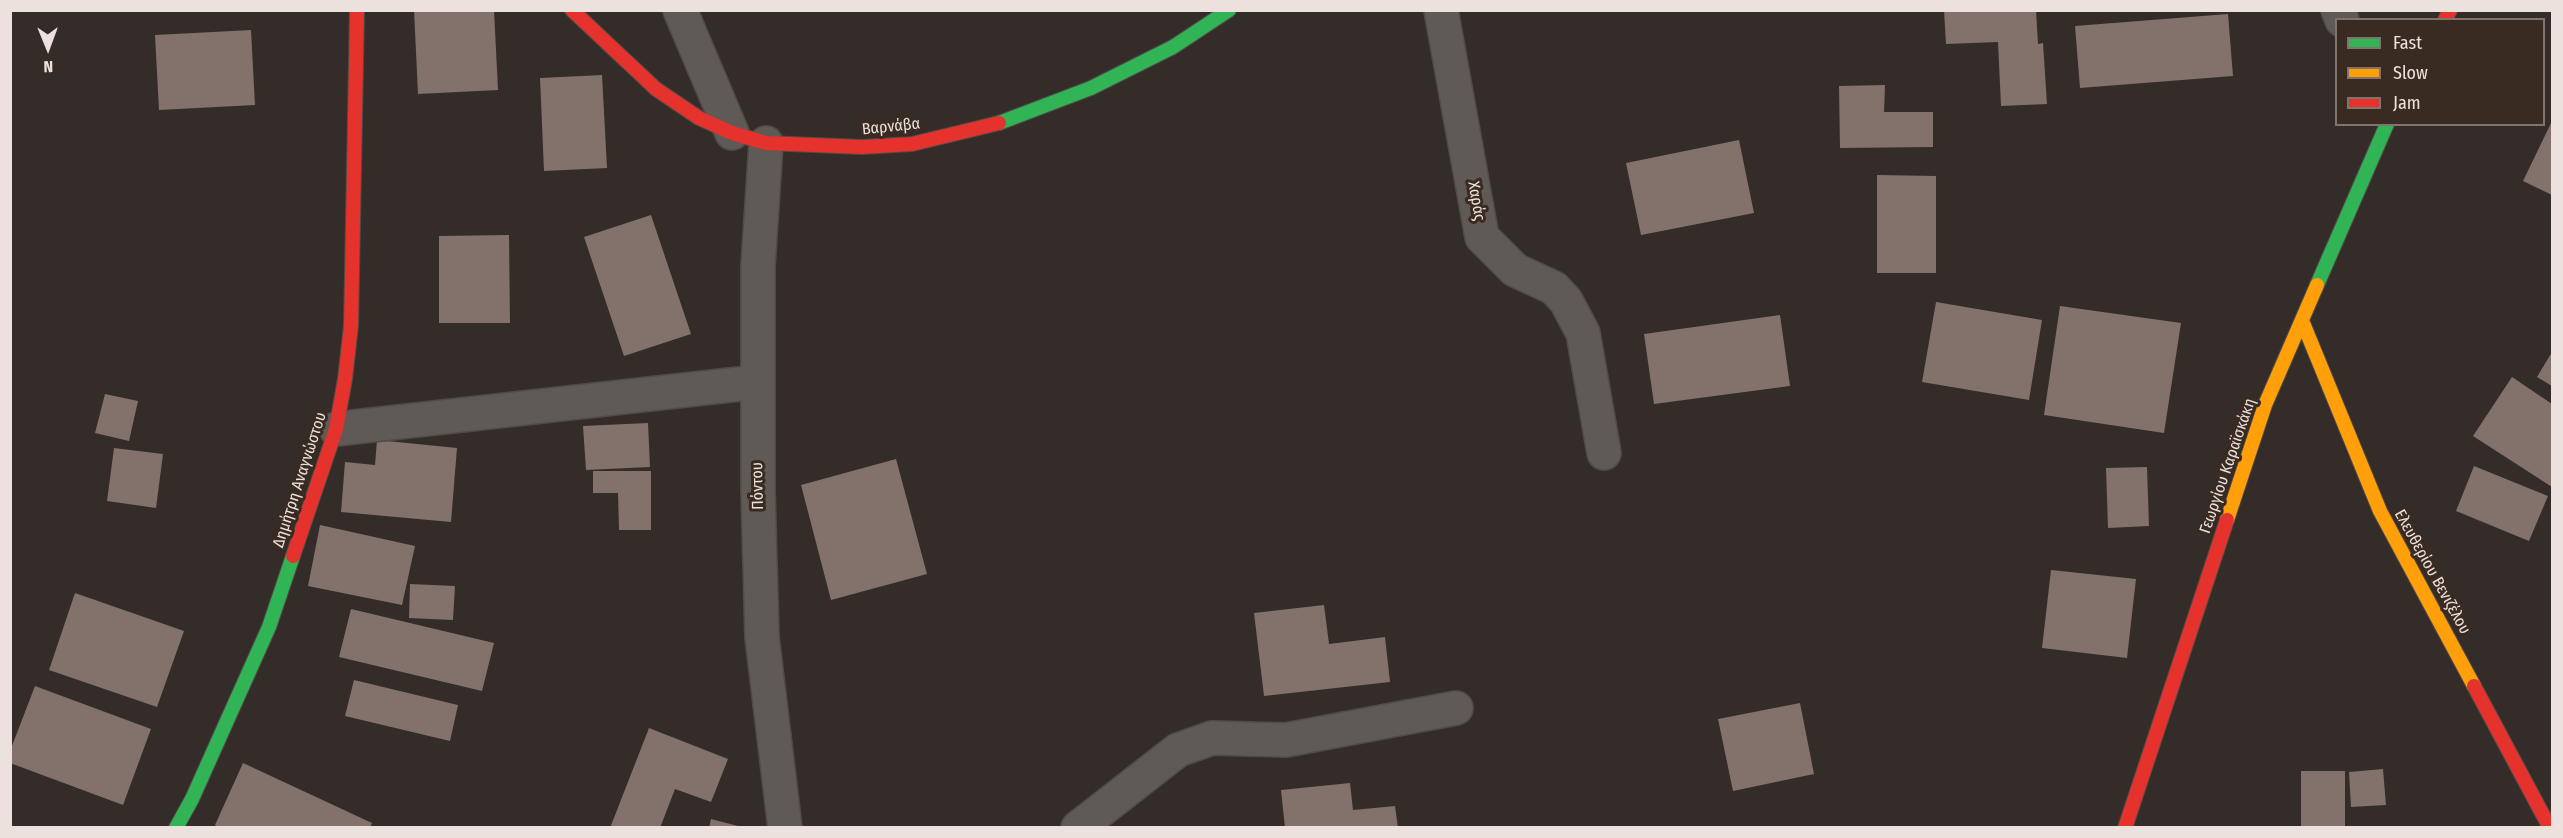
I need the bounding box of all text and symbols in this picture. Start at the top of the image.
north arrow [18,18,78,78]
legend [2335,18,2545,126]
text: Fast [2393,32,2422,54]
text: N [43,57,53,76]
text: Slow [2393,62,2428,84]
text: Jam [2393,92,2421,114]
street label: Βαρνάβα [861,114,921,140]
street label: Χαράς [1463,180,1489,222]
street label: Γεωργίου Καραϊσκάκη [2196,396,2260,536]
street label: Δημήτρη Αναγνώστου [269,410,331,550]
street label: Πόντου [748,462,768,510]
street label: Ελευθερίου Βενιζέλου [2390,506,2474,638]

